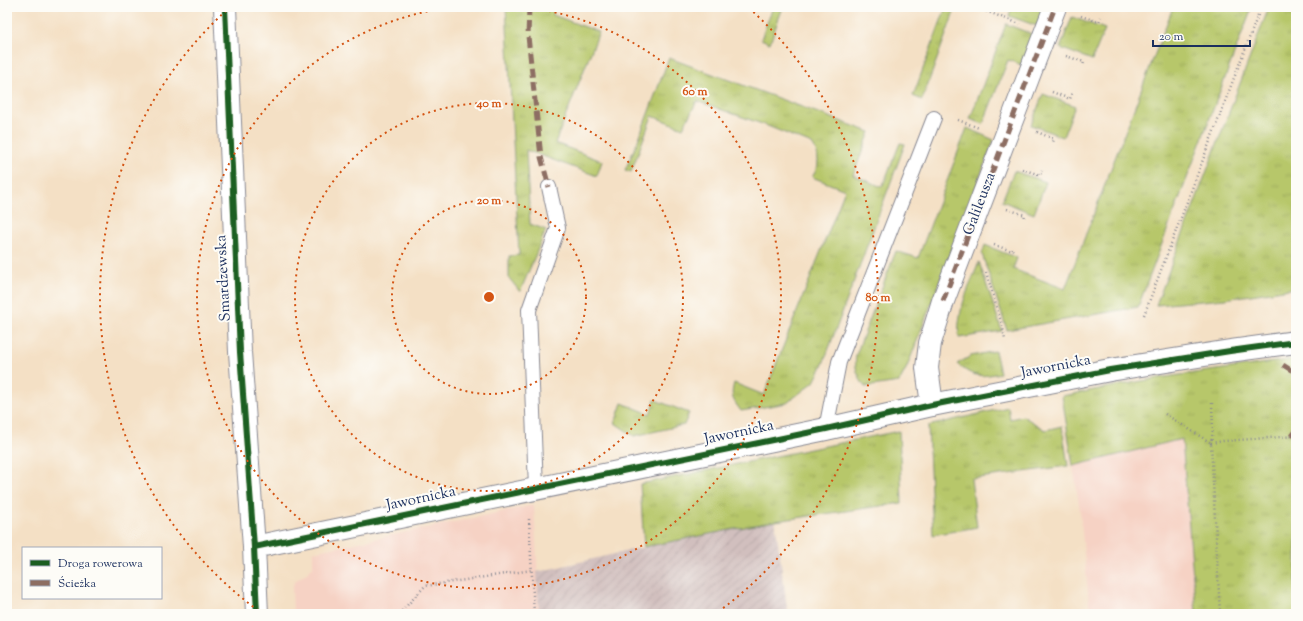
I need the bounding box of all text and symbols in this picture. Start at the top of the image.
scale bar [1153,22,1250,48]
text: 20 m [1159,28,1184,46]
text: 60 m [683,83,707,101]
text: 40 m [476,95,501,113]
street label: Galileusza [958,169,1002,238]
text: 20 m [477,192,501,210]
street label: Smardzewska [211,234,237,322]
text: 80 m [866,289,890,307]
centre of rings [482,290,496,304]
street label: Jawornicka [1018,350,1093,384]
street label: Jawornicka [701,415,776,451]
street label: Jawornicka [383,481,458,517]
legend [22,547,162,599]
text: Droga rowerowa [58,555,143,573]
text: Ścieżka [58,575,97,593]

